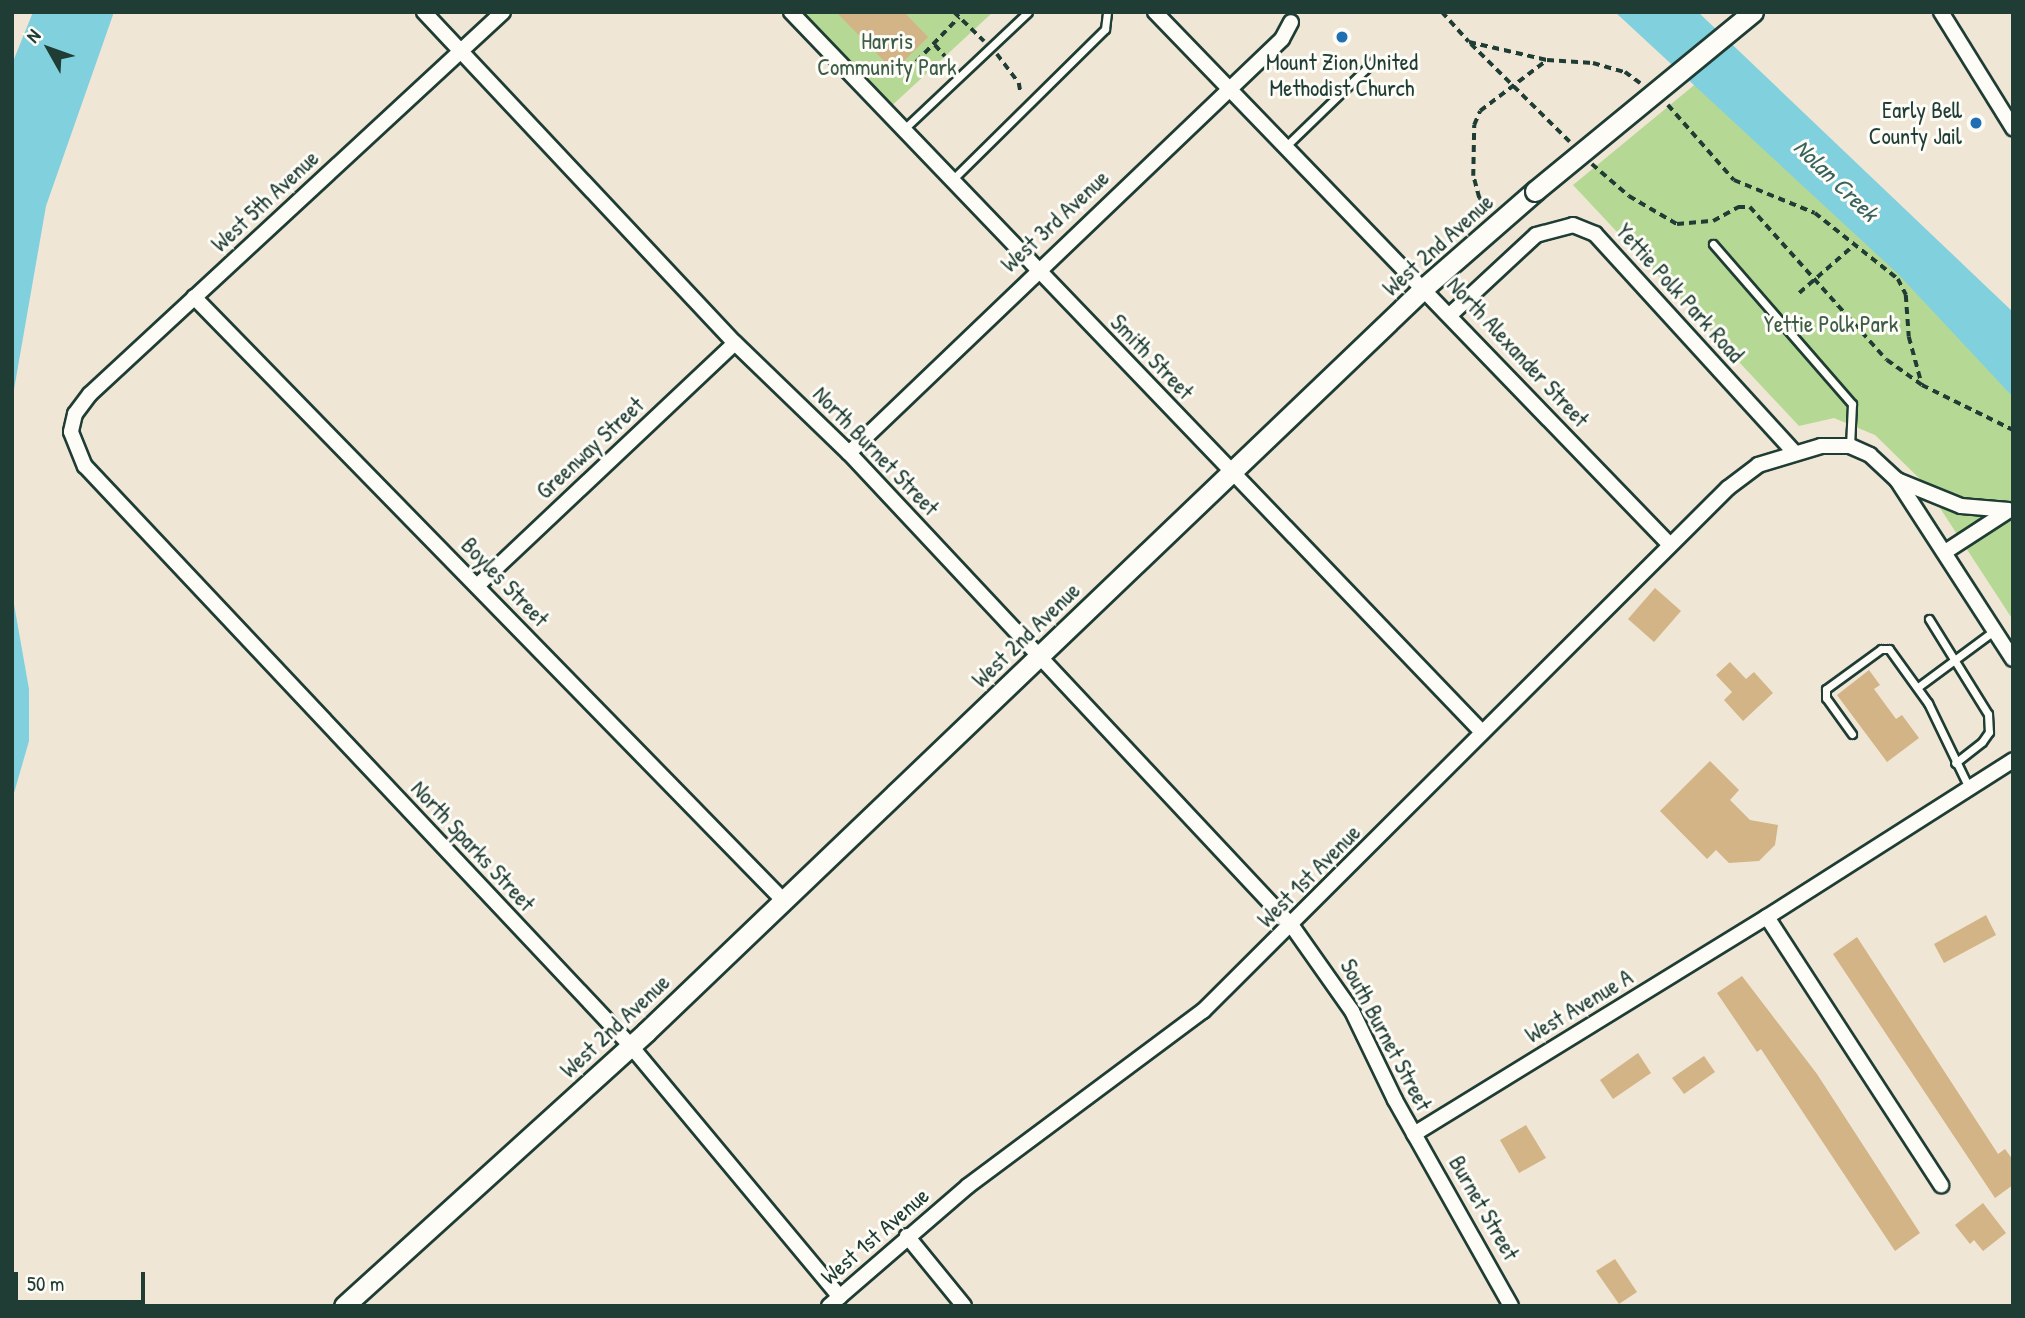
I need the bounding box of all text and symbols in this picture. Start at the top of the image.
north arrow [14,14,84,84]
text: N [20,23,46,48]
park label: Harris Community Park [817,27,957,81]
marker: Mount Zion United Methodist Church [1334,29,1350,45]
place label: Mount Zion United Methodist Church [1266,48,1418,102]
place label: Early Bell County Jail [1869,96,1962,150]
marker: Early Bell County Jail [1968,115,1984,131]
water label: Nolan Creek [1788,133,1884,227]
street label: West 5th Avenue [206,144,324,258]
street label: West 3rd Avenue [995,164,1115,278]
street label: West 2nd Avenue [1377,188,1499,302]
street label: Yettie Polk Park Road [1610,218,1750,368]
street label: North Alexander Street [1441,271,1595,433]
street label: Smith Street [1105,309,1199,405]
park label: Yettie Polk Park [1764,310,1898,338]
street label: North Burnet Street [807,381,945,521]
street label: Greenway Street [531,391,649,505]
street label: Boyles Street [456,532,554,632]
street label: West 2nd Avenue [966,577,1086,693]
street label: North Sparks Street [405,775,541,917]
street label: West 1st Avenue [1252,819,1366,933]
street label: South Burnet Street [1334,954,1438,1116]
street label: West Avenue A [1520,963,1638,1049]
street label: West 2nd Avenue [555,968,675,1084]
street label: Burnet Street [1443,1151,1525,1265]
street label: West 1st Avenue [815,1182,935,1290]
scale bar [18,1258,149,1302]
text: 50 m [27,1269,64,1298]

